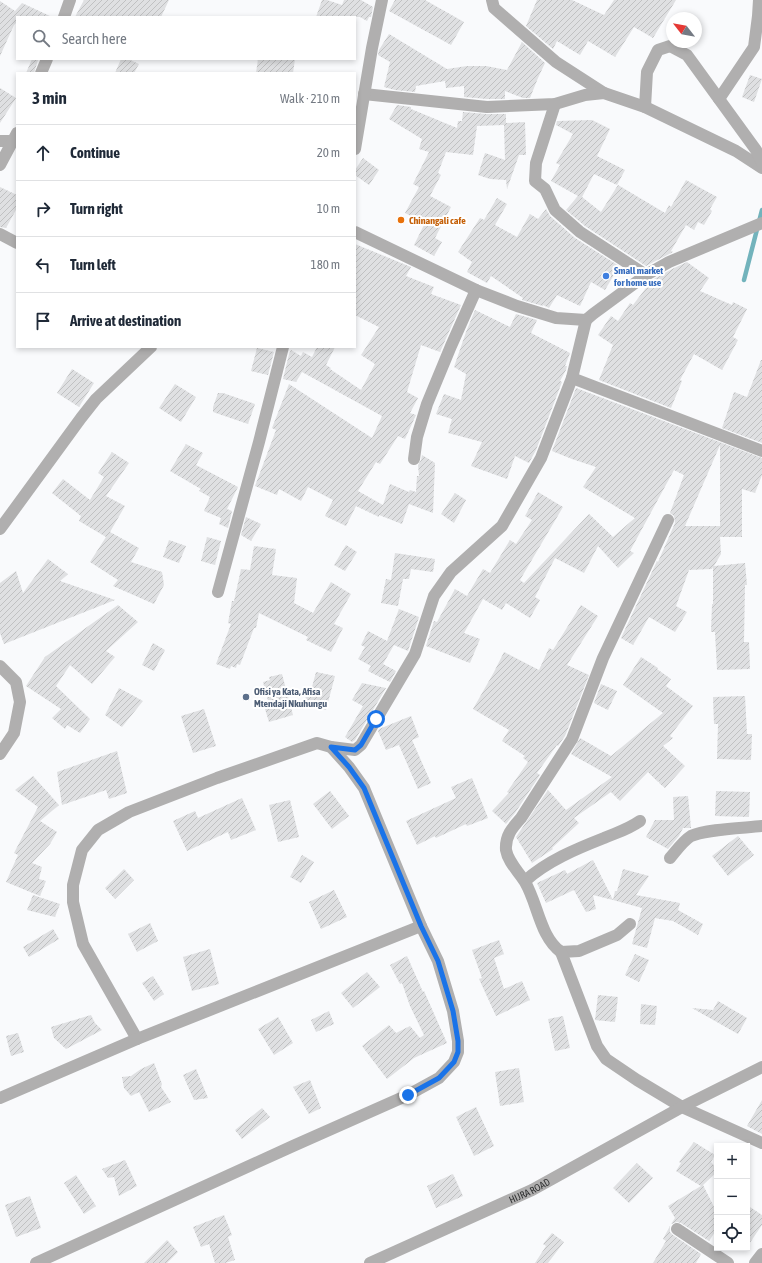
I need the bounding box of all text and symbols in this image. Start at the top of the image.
north arrow [666,12,702,48]
search box [16,16,356,60]
icon: search [30,27,52,49]
text: Search here [62,30,127,47]
text: 3 min [32,88,67,108]
text: Walk · 210 m [280,91,340,106]
icon: ahead [32,142,54,164]
text: Continue [70,144,120,161]
text: 20 m [317,145,340,160]
icon: right [32,198,54,220]
text: Turn right [70,200,123,217]
text: 10 m [317,201,340,216]
marker: Chinangali cafe [396,215,406,225]
place label: Chinangali cafe [409,215,466,226]
icon: left [32,254,54,276]
text: Turn left [70,256,116,273]
text: 180 m [311,257,340,272]
place label: Small market for home use [613,265,663,288]
marker: Small market for home use [601,271,611,281]
icon: arrive [32,310,54,332]
text: Arrive at destination [70,312,181,329]
place label: Ofisi ya Kata, Afisa Mtendaji Nkuhungu [254,686,327,709]
marker: Ofisi ya Kata, Afisa Mtendaji Nkuhungu [241,692,251,702]
route start [367,710,385,728]
route end [399,1086,417,1104]
map controls [714,1143,750,1251]
button: + [714,1143,750,1179]
street label: HIJRA ROAD [507,1176,552,1206]
button: − [714,1179,750,1215]
button: locate [714,1215,750,1251]

